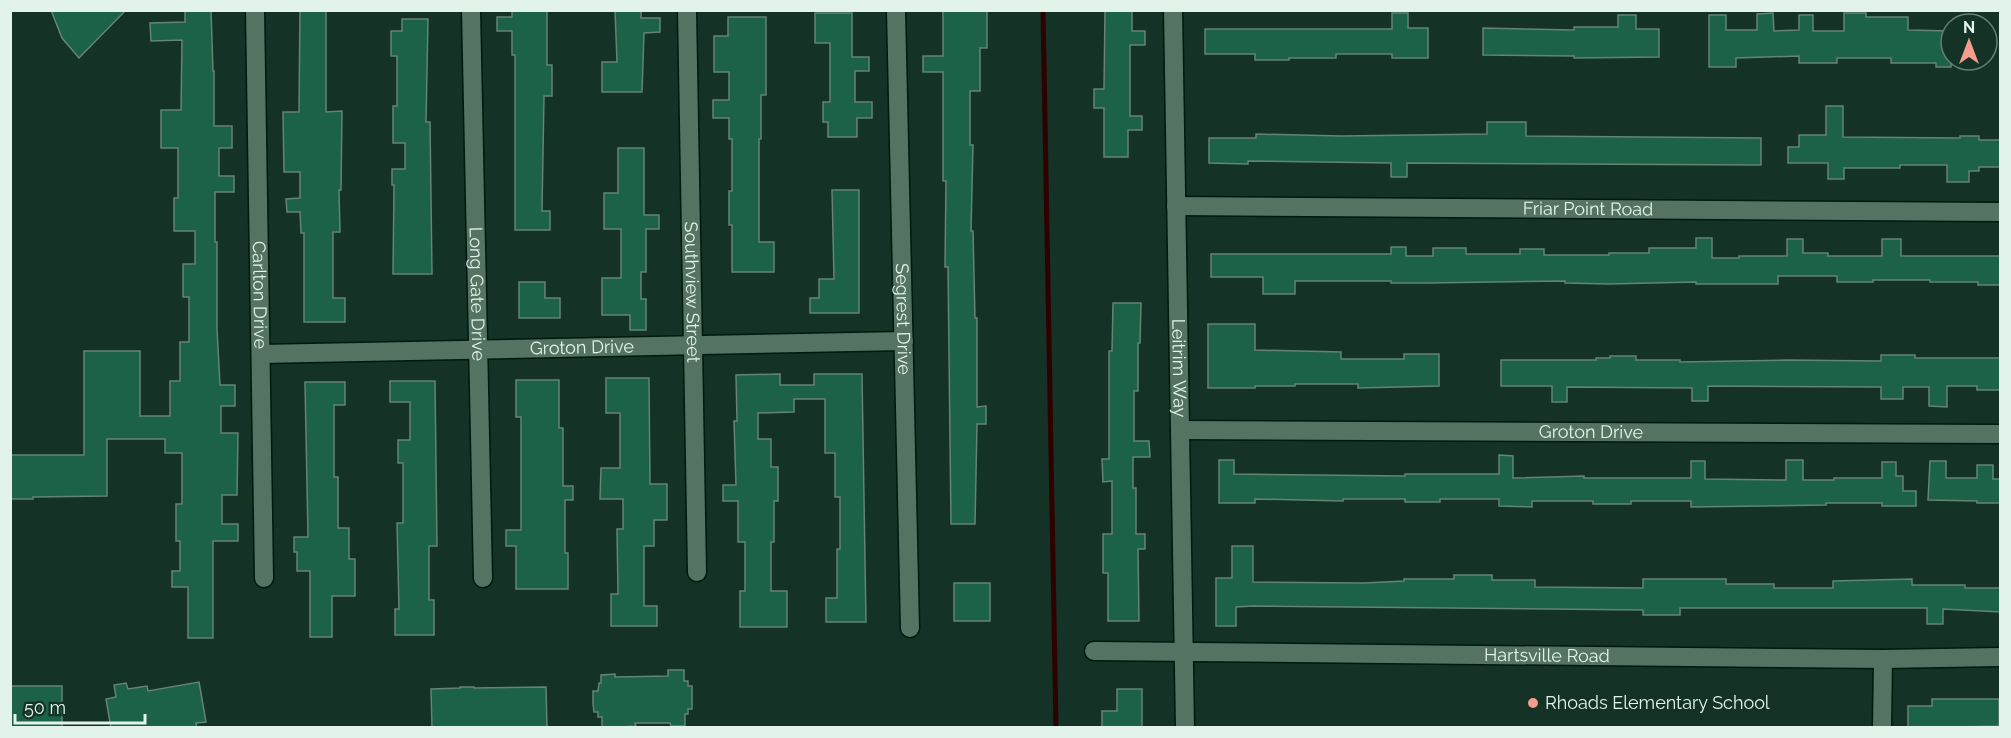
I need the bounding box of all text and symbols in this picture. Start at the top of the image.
north arrow [1939,12,1999,72]
text: N [1963,18,1975,37]
street label: Friar Point Road [1523,198,1653,219]
street label: Southview Street [681,221,704,363]
street label: Long Gate Drive [466,227,489,362]
street label: Carlton Drive [249,241,271,350]
street label: Segrest Drive [892,263,915,375]
street label: Leitrim Way [1168,318,1191,418]
street label: Groton Drive [530,335,635,359]
street label: Groton Drive [1539,421,1644,442]
street label: Hartsville Road [1484,644,1610,666]
scale bar [15,687,146,725]
place label: Rhoads Elementary School [1545,692,1770,713]
marker: Rhoads Elementary School [1526,696,1540,710]
text: 50 m [24,697,66,718]

